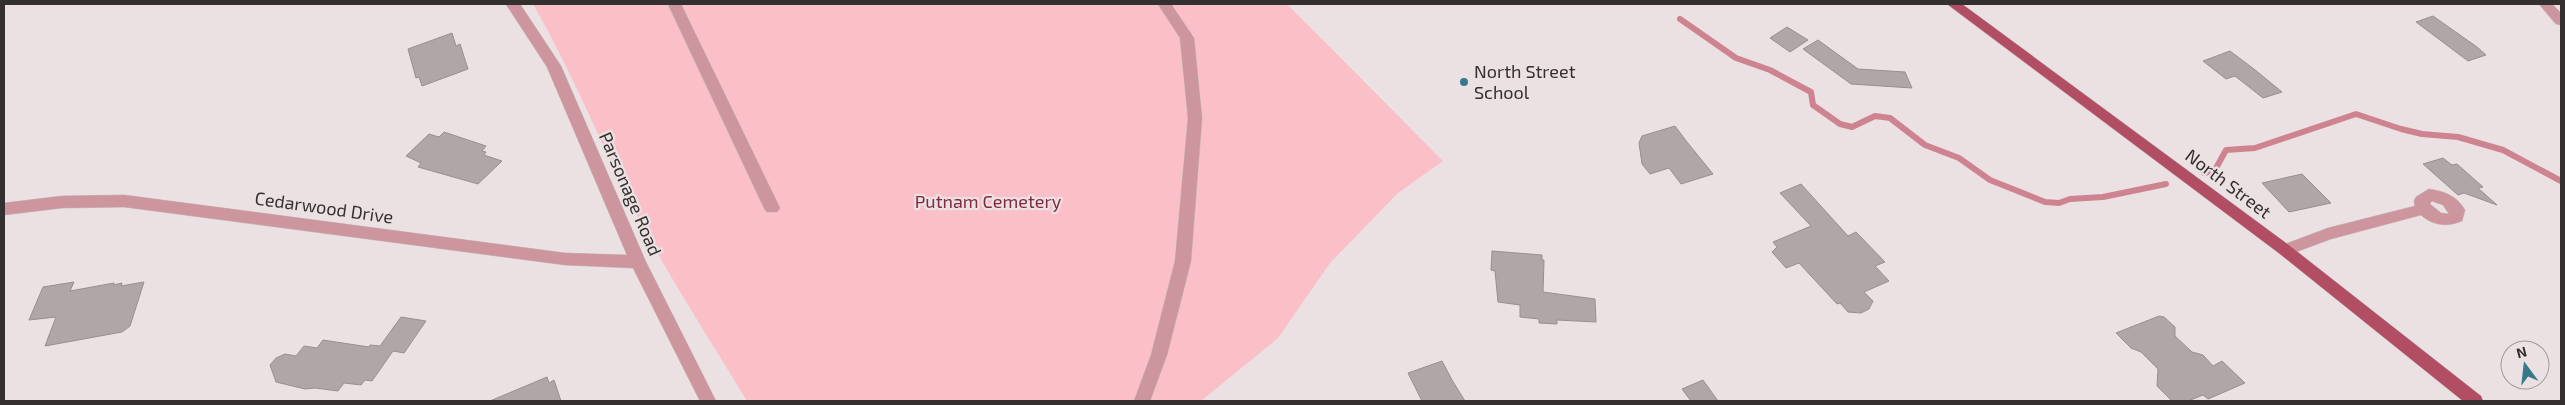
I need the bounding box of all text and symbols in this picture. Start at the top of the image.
place label: North Street School [1474,60,1576,103]
marker: North Street School [1458,76,1470,88]
street label: Parsonage Road [595,128,667,259]
street label: North Street [2181,144,2276,223]
street label: Cedarwood Drive [253,186,395,228]
park label: Putnam Cemetery [915,190,1062,212]
north arrow [2500,340,2550,390]
text: N [2514,342,2529,361]

